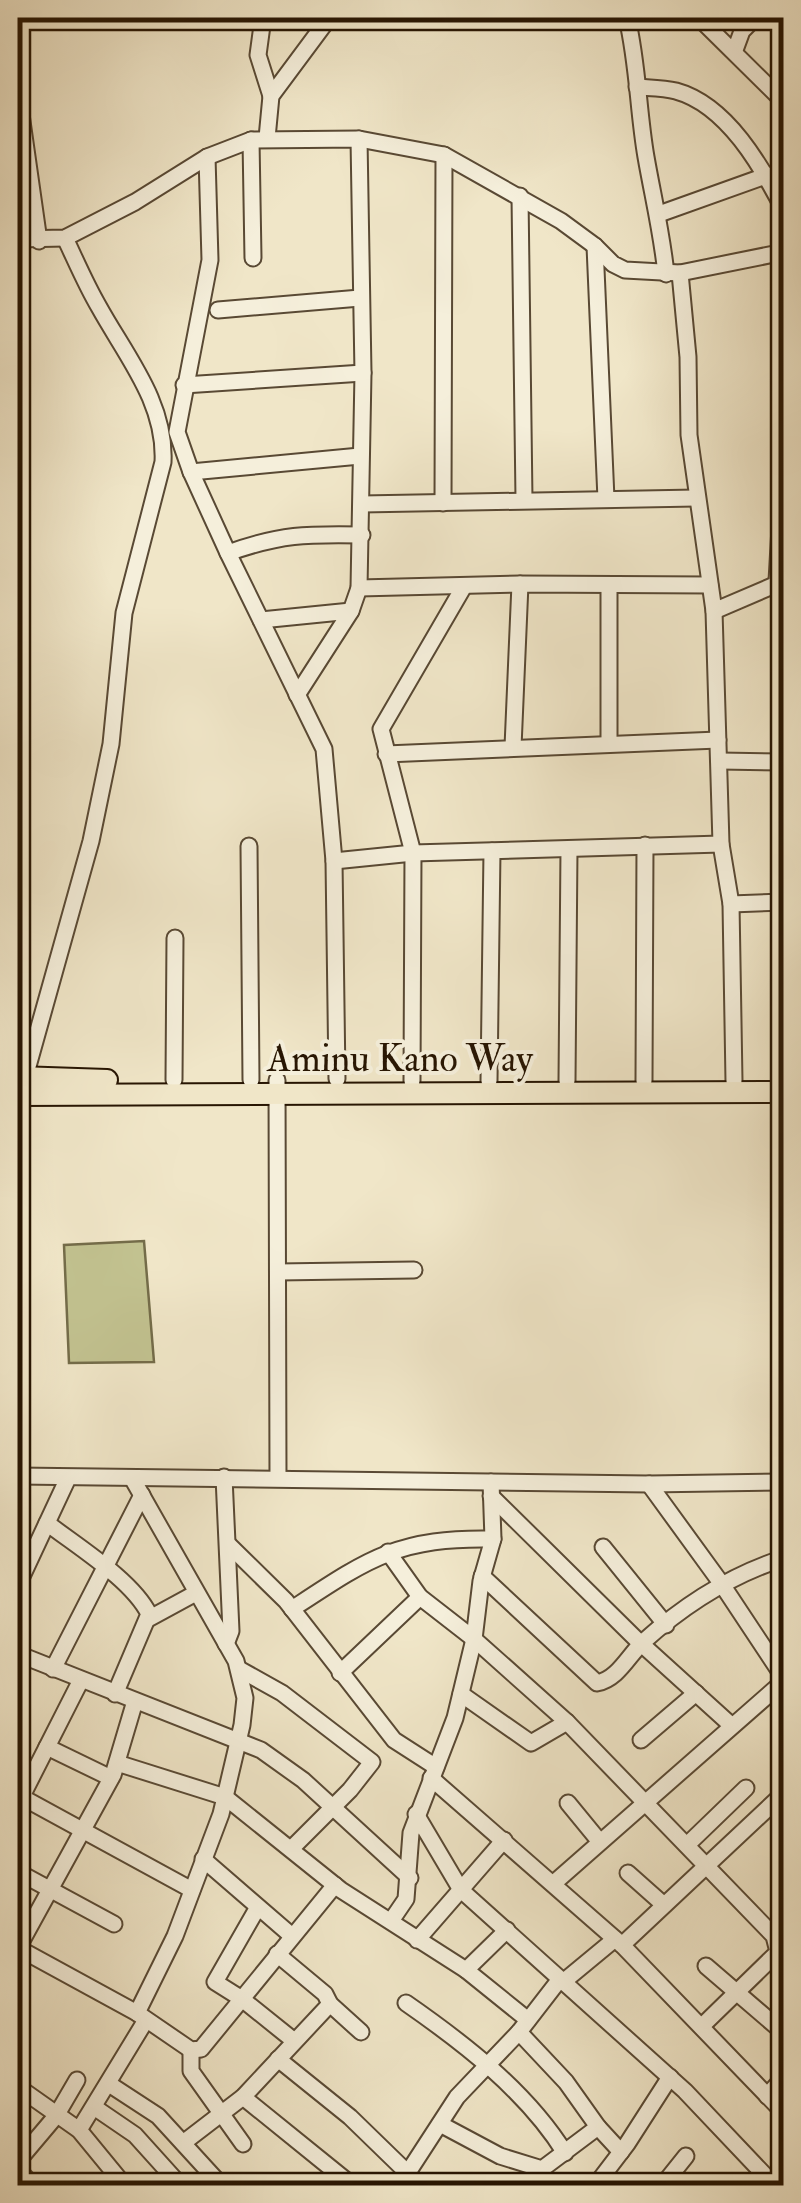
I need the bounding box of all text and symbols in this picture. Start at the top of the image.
street label: Aminu Kano Way [266,1035,534,1083]

